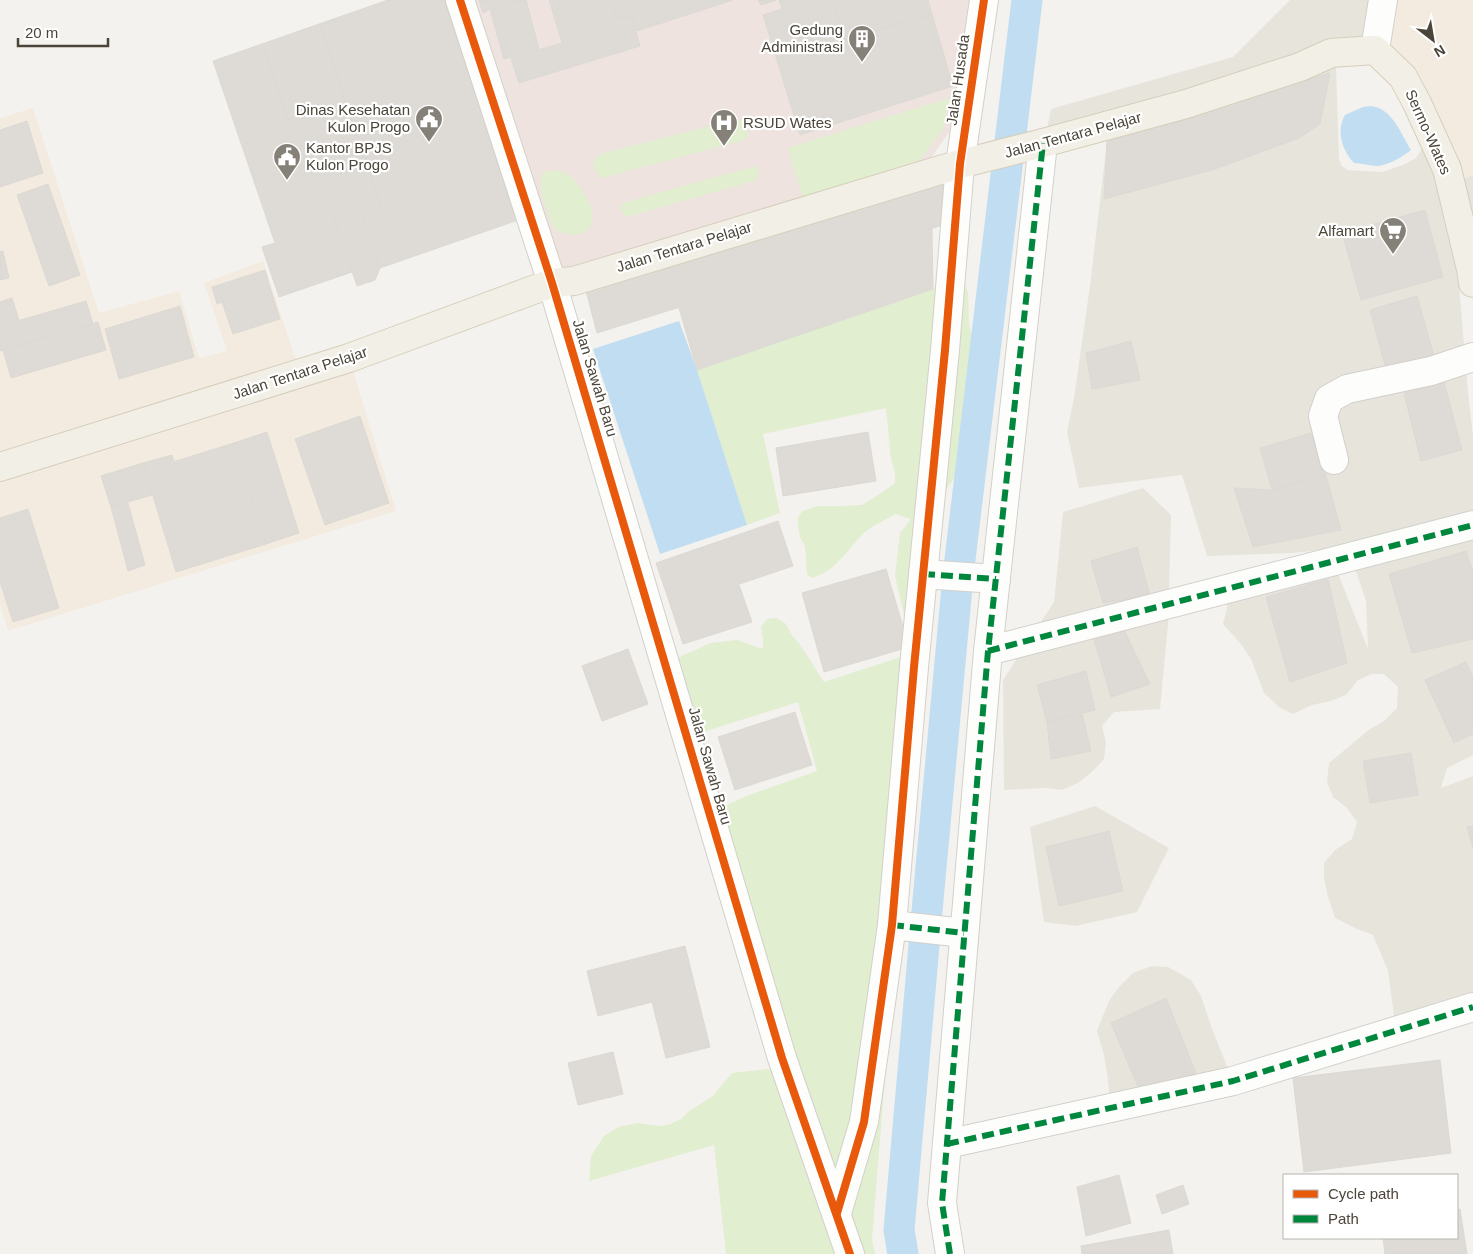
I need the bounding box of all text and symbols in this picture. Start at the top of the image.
scale bar [18,15,108,47]
north arrow [1408,15,1458,65]
place label: Gedung Administrasi [761,21,843,55]
text: 20 m [25,24,58,41]
building icon: Gedung Administrasi [847,24,877,63]
street label: Jalan Husada [943,33,972,127]
text: N [1431,42,1448,61]
street label: Sermo-Wates [1402,87,1455,177]
place label: Dinas Kesehatan Kulon Progo [296,101,410,135]
public building icon: Dinas Kesehatan Kulon Progo [414,104,444,143]
hospital icon: RSUD Wates [709,108,739,147]
street label: Jalan Tentara Pelajar [1003,108,1143,161]
place label: RSUD Wates [743,114,832,131]
place label: Kantor BPJS Kulon Progo [306,139,392,173]
public building icon: Kantor BPJS Kulon Progo [272,142,302,181]
supermarket icon: Alfamart [1378,216,1408,255]
street label: Jalan Tentara Pelajar [614,218,754,275]
place label: Alfamart [1318,222,1375,239]
street label: Jalan Sawah Baru [570,317,621,439]
street label: Jalan Tentara Pelajar [230,343,369,402]
street label: Jalan Sawah Baru [686,705,735,827]
legend [1283,1174,1458,1239]
text: Cycle path [1328,1185,1399,1202]
text: Path [1328,1210,1359,1227]

